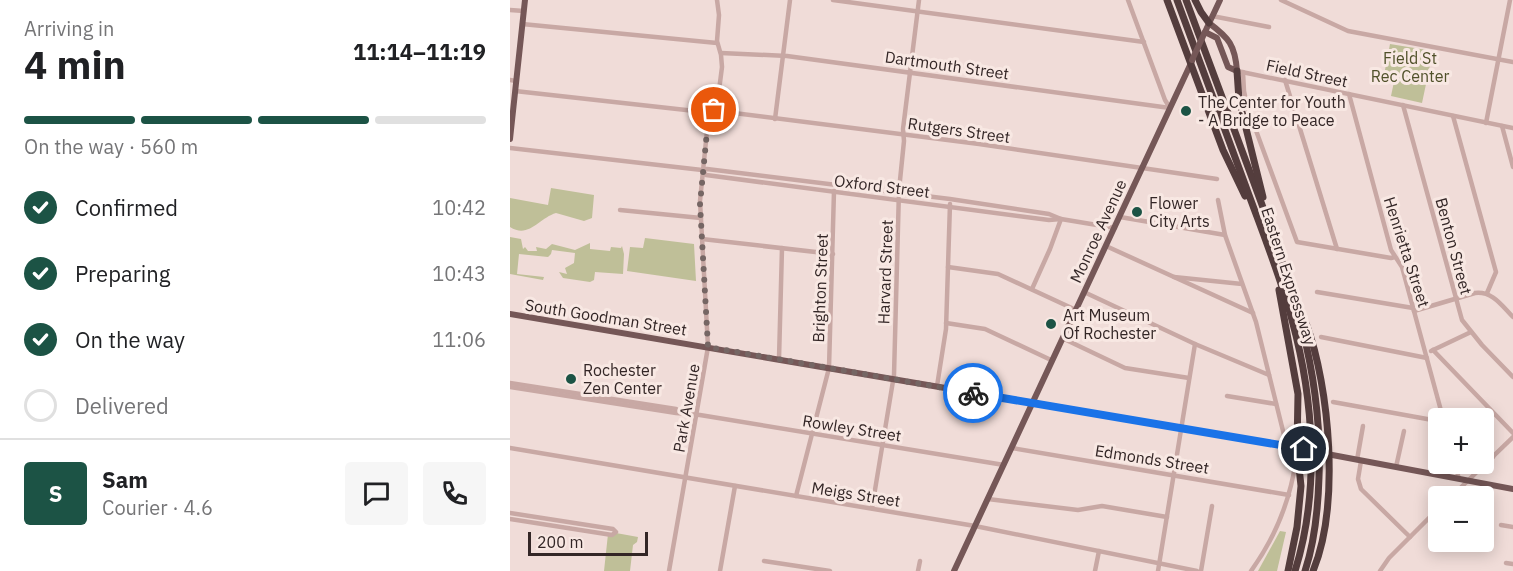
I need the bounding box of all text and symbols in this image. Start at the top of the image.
text: Arriving in [24,15,114,42]
text: 11:14–11:19 [353,37,486,66]
text: 4 min [24,39,126,90]
street label: Dartmouth Street [884,46,1010,84]
park label: Field St Rec Center [1371,48,1449,86]
street label: Field Street [1264,55,1350,91]
pin [688,84,739,135]
place label: The Center for Youth - A Bridge to Peace [1198,92,1346,130]
icon: bag [697,93,730,126]
marker: The Center for Youth - A Bridge to Peace [1179,104,1193,118]
street label: Rutgers Street [906,113,1012,147]
text: On the way · 560 m [24,133,198,160]
street label: Oxford Street [833,170,931,202]
street label: Monroe Avenue [1065,176,1131,286]
icon: check [24,191,57,224]
text: Confirmed [75,193,178,222]
place label: Flower City Arts [1149,193,1210,231]
text: 10:42 [432,194,486,221]
street label: Henrietta Street [1380,194,1434,310]
street label: Benton Street [1431,195,1477,297]
marker: Flower City Arts [1130,205,1144,219]
street label: Eastern Expressway [1257,205,1321,348]
street label: Harvard Street [873,219,897,325]
street label: Brighton Street [808,233,832,343]
icon: check [24,257,57,290]
text: Preparing [75,259,170,288]
text: 10:43 [432,260,486,287]
street label: South Goodman Street [524,294,688,340]
place label: Art Museum Of Rochester [1063,305,1156,343]
marker: Art Museum Of Rochester [1044,317,1058,331]
icon: check [24,323,57,356]
text: On the way [75,325,185,354]
text: 11:06 [432,326,486,353]
place label: Rochester Zen Center [583,360,662,398]
street label: Park Avenue [668,362,704,454]
courier [943,363,1003,423]
marker: Rochester Zen Center [564,372,578,386]
icon: bike [957,377,990,410]
text: Delivered [75,391,169,420]
map controls [1428,408,1494,552]
button: + [1428,408,1494,474]
street label: Rowley Street [801,410,903,446]
pin [1278,423,1329,474]
icon: home [1287,432,1320,465]
street label: Edmonds Street [1094,440,1210,478]
button: chat [345,462,408,525]
button: phone [423,462,486,525]
text: Sam [102,465,148,494]
street label: Meigs Street [810,477,902,511]
text: S [49,479,62,508]
button: − [1428,486,1494,552]
text: Courier · 4.6 [102,494,213,521]
scale bar [528,529,648,556]
text: 200 m [537,532,584,552]

